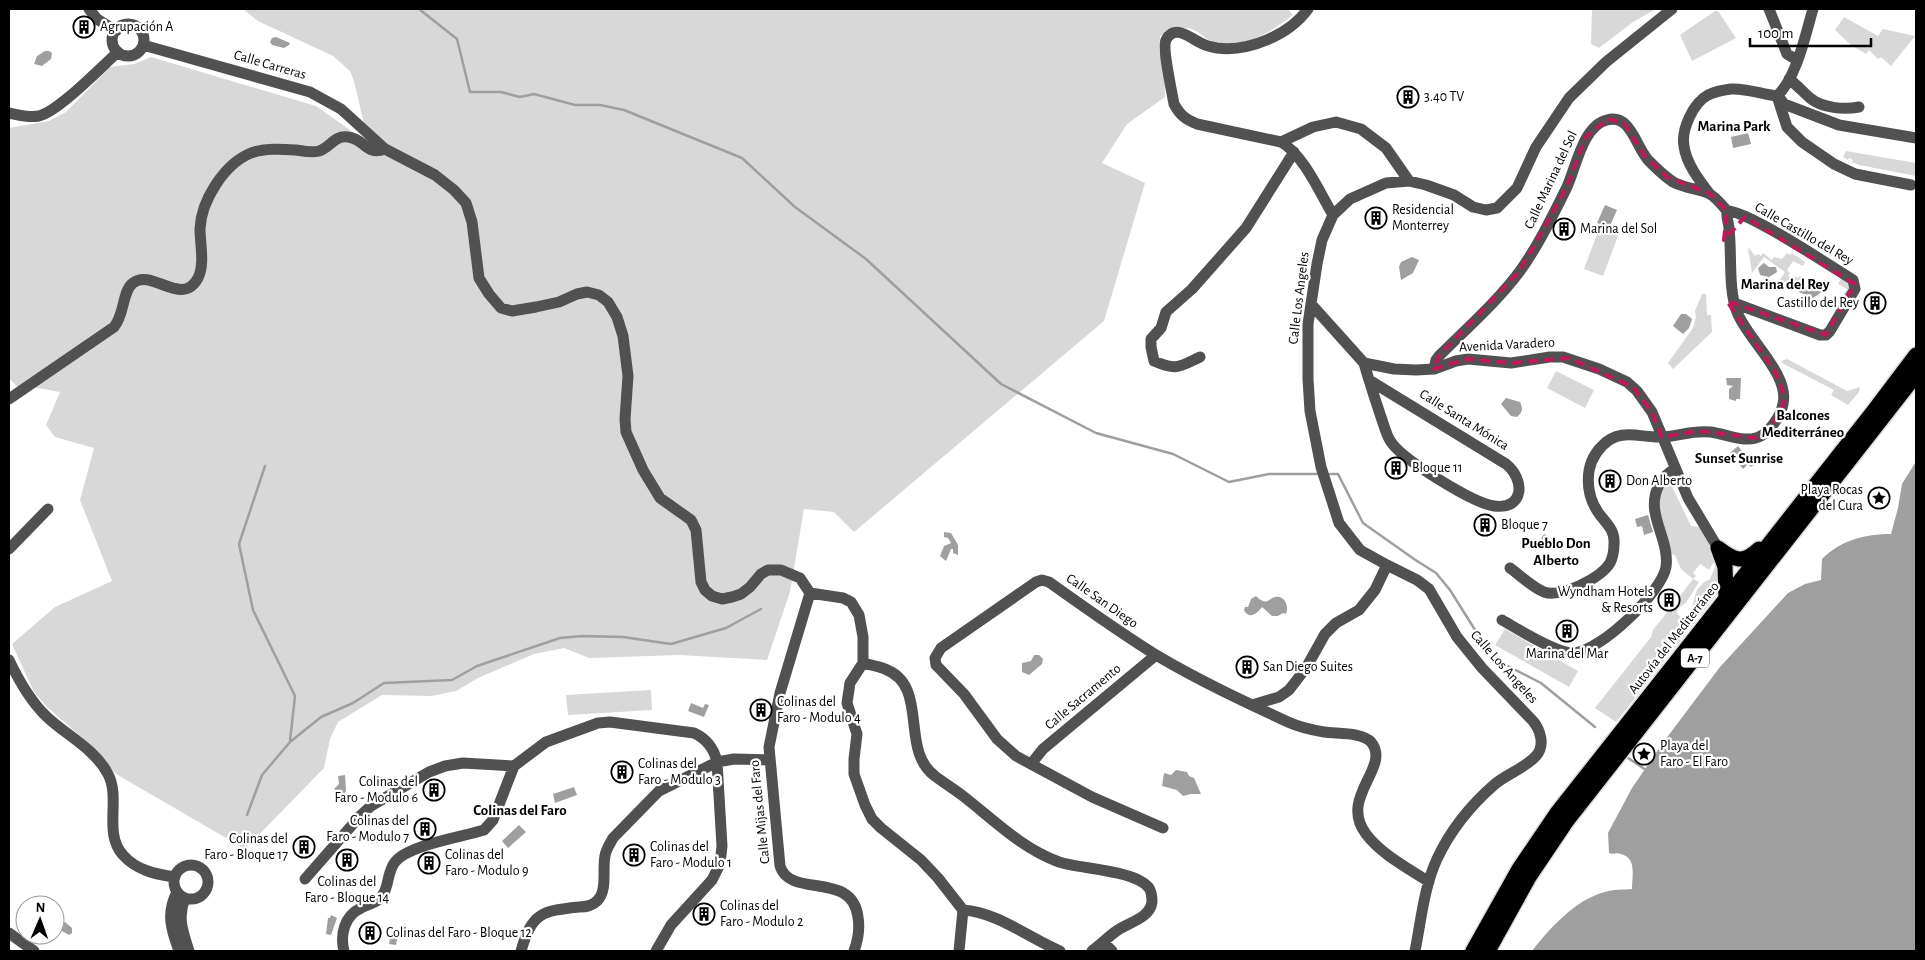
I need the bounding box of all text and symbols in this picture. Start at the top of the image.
building icon: Agrupación A [72,15,96,39]
scale bar [1750,15,1871,47]
place label: Agrupación A [100,20,173,34]
text: 100 m [1758,26,1793,41]
street label: Calle Carreras [232,48,308,82]
building icon: 3.40 TV [1396,85,1420,109]
place label: 3.40 TV [1424,90,1464,104]
district label: Marina Park [1697,119,1771,134]
street label: Calle Marina del Sol [1522,129,1580,231]
street label: Calle Castillo del Rey [1752,200,1856,268]
place label: Residencial Monterrey [1392,203,1454,233]
building icon: Residencial Monterrey [1364,206,1388,230]
building icon: Marina del Sol [1552,217,1576,241]
place label: Marina del Sol [1580,222,1657,236]
street label: Calle Los Angeles [1286,251,1312,345]
district label: Marina del Rey [1741,277,1830,292]
building icon: Castillo del Rey [1863,291,1887,315]
place label: Castillo del Rey [1777,296,1859,310]
street label: Avenida Varadero [1459,335,1555,355]
street label: Calle Santa Mónica [1417,387,1512,453]
district label: Balcones Mediterráneo [1762,408,1844,440]
district label: Sunset Sunrise [1695,451,1783,466]
building icon: Bloque 11 [1384,456,1408,480]
place label: Bloque 11 [1412,461,1463,475]
building icon: Don Alberto [1598,469,1622,493]
place label: Don Alberto [1626,474,1692,488]
place label: Playa Rocas del Cura [1800,483,1864,513]
place icon: Playa Rocas del Cura [1867,486,1891,510]
building icon: Bloque 7 [1473,513,1497,537]
place label: Bloque 7 [1501,518,1548,532]
district label: Pueblo Don Alberto [1521,536,1591,568]
street label: Calle San Diego [1064,571,1141,631]
street label: Autovía del Mediterráneo [1626,579,1722,697]
place label: Wyndham Hotels & Resorts [1558,585,1653,615]
building icon: Wyndham Hotels & Resorts [1657,588,1681,612]
building icon: Marina del Mar [1555,619,1579,643]
street label: Calle Los Angeles [1468,628,1540,706]
place label: Marina del Mar [1526,647,1609,661]
road number: A-7 [1681,648,1709,668]
building icon: San Diego Suites [1235,655,1259,679]
place label: San Diego Suites [1263,660,1353,674]
street label: Calle Sacramento [1042,661,1124,733]
place label: Colinas del Faro - Modulo 4 [777,695,861,725]
building icon: Colinas del Faro - Modulo 4 [749,698,773,722]
place label: Playa del Faro - El Faro [1660,739,1728,769]
place icon: Playa del Faro - El Faro [1632,742,1656,766]
place label: Colinas del Faro - Modulo 3 [638,757,721,787]
street label: Calle Mijas del Faro [748,759,772,865]
building icon: Colinas del Faro - Modulo 3 [610,760,634,784]
place label: Colinas del Faro - Modulo 6 [334,775,418,805]
building icon: Colinas del Faro - Modulo 6 [422,778,446,802]
district label: Colinas del Faro [473,803,567,818]
place label: Colinas del Faro - Modulo 7 [326,814,409,844]
building icon: Colinas del Faro - Modulo 7 [413,817,437,841]
place label: Colinas del Faro - Bloque 17 [204,832,288,862]
building icon: Colinas del Faro - Bloque 17 [292,835,316,859]
place label: Colinas del Faro - Modulo 1 [650,840,732,870]
building icon: Colinas del Faro - Modulo 1 [622,843,646,867]
building icon: Colinas del Faro - Bloque 14 [335,848,359,872]
place label: Colinas del Faro - Modulo 9 [445,848,529,878]
building icon: Colinas del Faro - Modulo 9 [417,851,441,875]
place label: Colinas del Faro - Bloque 14 [305,875,390,905]
north arrow [15,895,65,945]
place label: Colinas del Faro - Modulo 2 [720,899,803,929]
text: N [35,901,46,915]
building icon: Colinas del Faro - Modulo 2 [692,902,716,926]
building icon: Colinas del Faro - Bloque 12 [358,921,382,945]
place label: Colinas del Faro - Bloque 12 [386,926,532,940]

